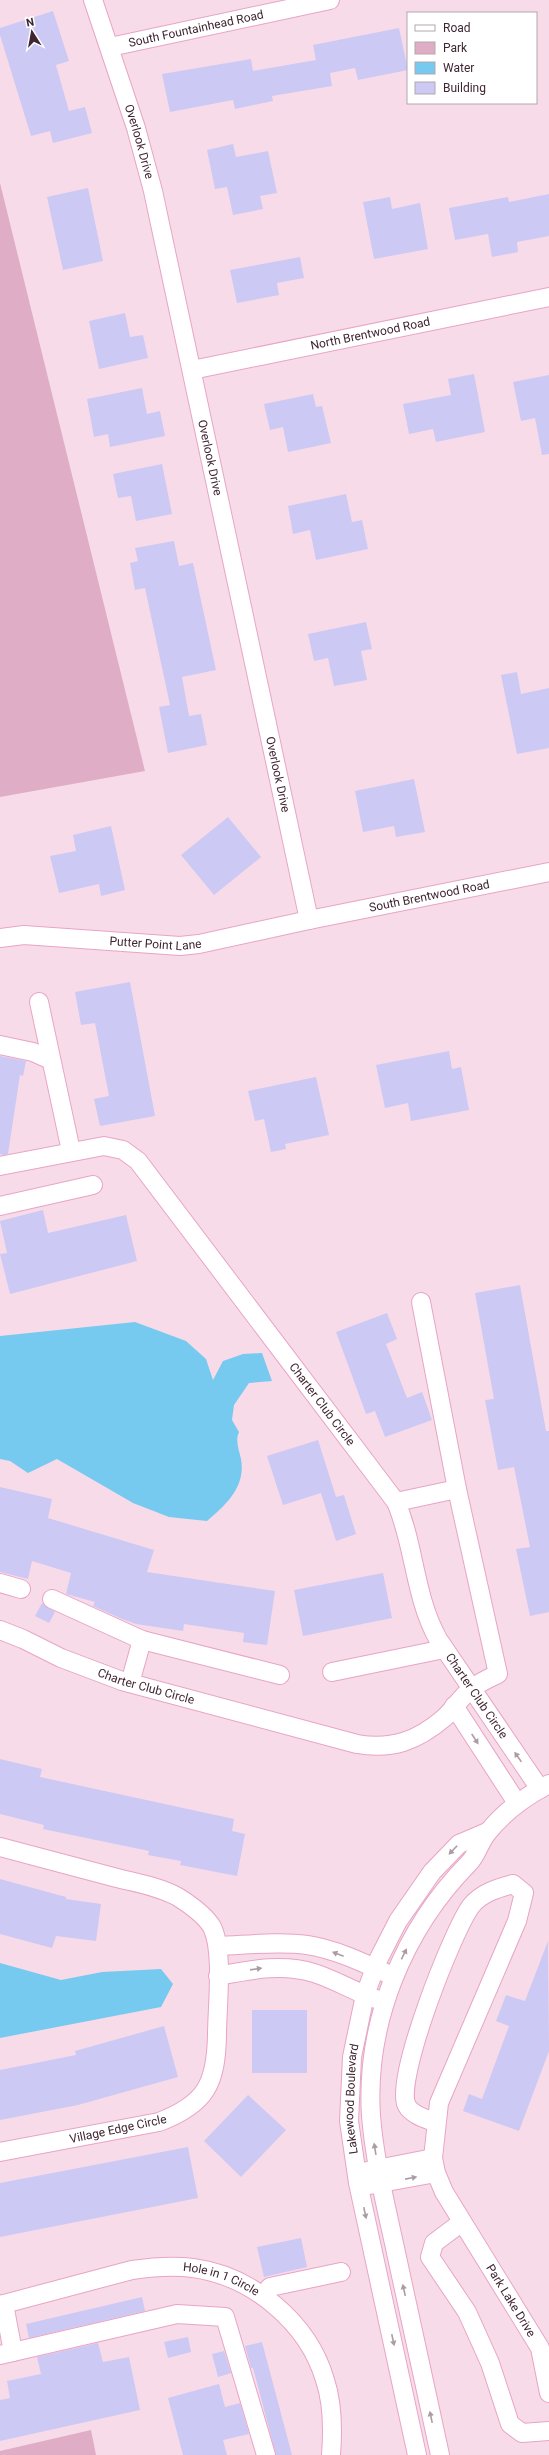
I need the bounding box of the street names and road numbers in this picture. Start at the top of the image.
street label: South Fountainhead Road [127,7,265,50]
street label: Overlook Drive [122,102,156,181]
street label: North Brentwood Road [309,314,431,353]
street label: Overlook Drive [195,418,225,497]
street label: Overlook Drive [263,735,293,814]
street label: South Brentwood Road [368,877,491,915]
street label: Putter Point Lane [109,934,202,953]
street label: Charter Club Circle [286,1360,358,1448]
street label: Charter Club Circle [443,1651,511,1741]
street label: Charter Club Circle [96,1665,196,1707]
street label: Lakewood Boulevard [342,2042,362,2155]
street label: Village Edge Circle [68,2112,168,2146]
street label: Hole in 1 Circle [182,2260,262,2299]
street label: Park Lake Drive [483,2262,538,2339]

